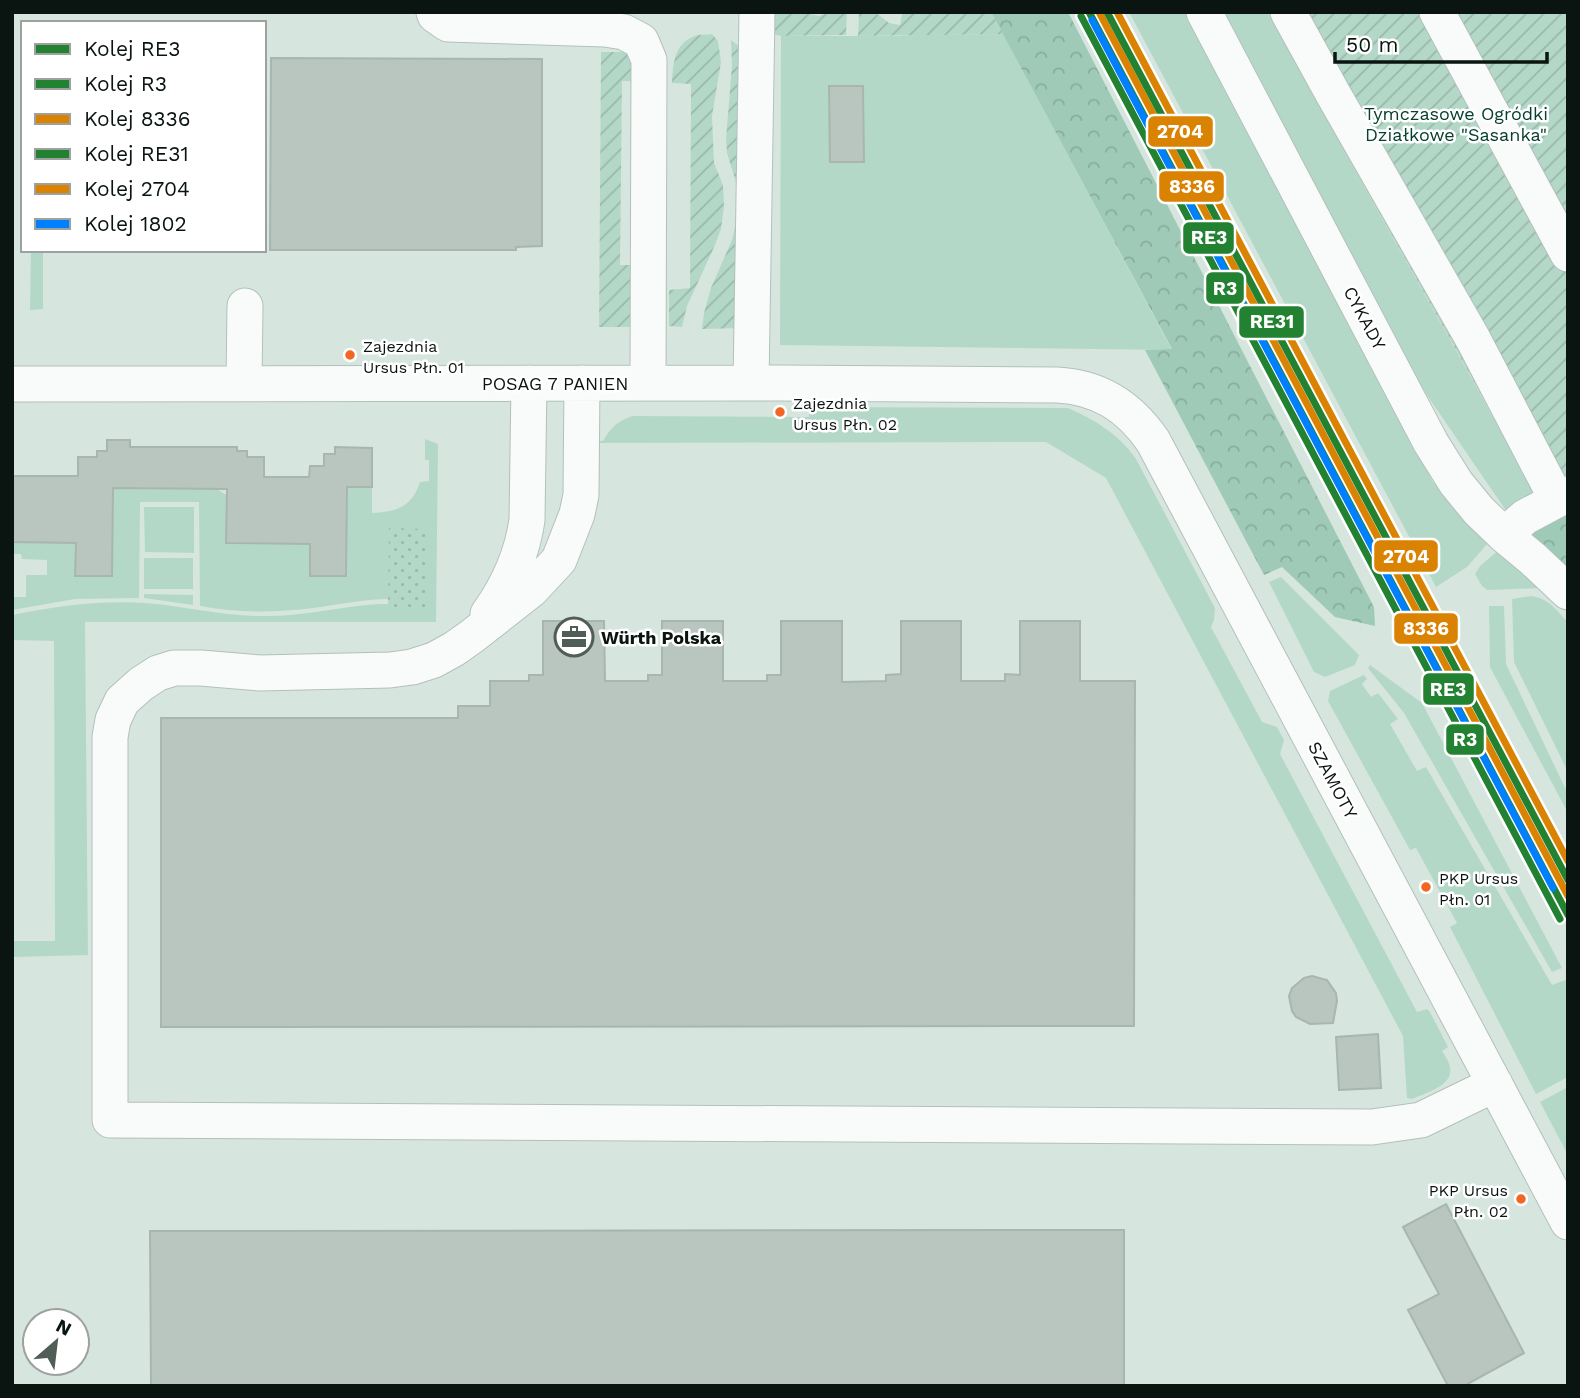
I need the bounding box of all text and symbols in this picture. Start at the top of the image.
legend [21,21,266,252]
scale bar [1335,21,1547,65]
text: 50 m [1346,32,1398,57]
text: Kolej RE3 [84,36,180,61]
text: Kolej R3 [84,71,167,96]
park label: Tymczasowe Ogródki Działkowe "Sasanka" [1364,103,1548,145]
text: Kolej 8336 [84,106,191,131]
line badge: 2704 [1147,115,1214,148]
text: 2704 [1157,120,1203,143]
text: Kolej RE31 [84,141,189,166]
line badge: 8336 [1158,170,1225,203]
text: 8336 [1169,175,1215,198]
text: Kolej 2704 [84,176,190,201]
text: Kolej 1802 [84,211,187,236]
line badge: RE3 [1182,221,1235,255]
text: RE3 [1191,226,1227,249]
line badge: R3 [1205,271,1245,305]
text: R3 [1213,277,1237,300]
street label: CYKADY [1340,283,1391,354]
line badge: RE31 [1238,305,1305,339]
text: RE31 [1250,310,1294,333]
place label: Zajezdnia Ursus Płn. 01 [363,337,464,377]
marker: Zajezdnia Ursus Płn. 01 [343,348,357,362]
street label: POSAG 7 PANIEN [482,373,628,394]
place label: Zajezdnia Ursus Płn. 02 [793,394,897,434]
marker: Zajezdnia Ursus Płn. 02 [773,405,787,419]
line badge: 2704 [1373,539,1439,573]
text: 2704 [1383,545,1429,568]
line badge: 8336 [1393,612,1459,645]
office icon: Würth Polska [553,616,595,658]
text: 8336 [1403,617,1449,640]
place label: Würth Polska [601,627,722,648]
line badge: RE3 [1422,672,1475,706]
text: RE3 [1430,678,1466,701]
line badge: R3 [1445,723,1485,756]
text: R3 [1453,728,1477,751]
street label: SZAMOTY [1304,738,1362,823]
place label: PKP Ursus Płn. 01 [1439,869,1518,909]
marker: PKP Ursus Płn. 01 [1419,880,1433,894]
place label: PKP Ursus Płn. 02 [1429,1181,1508,1221]
marker: PKP Ursus Płn. 02 [1514,1192,1528,1206]
north arrow [21,1307,91,1377]
text: N [52,1314,75,1341]

